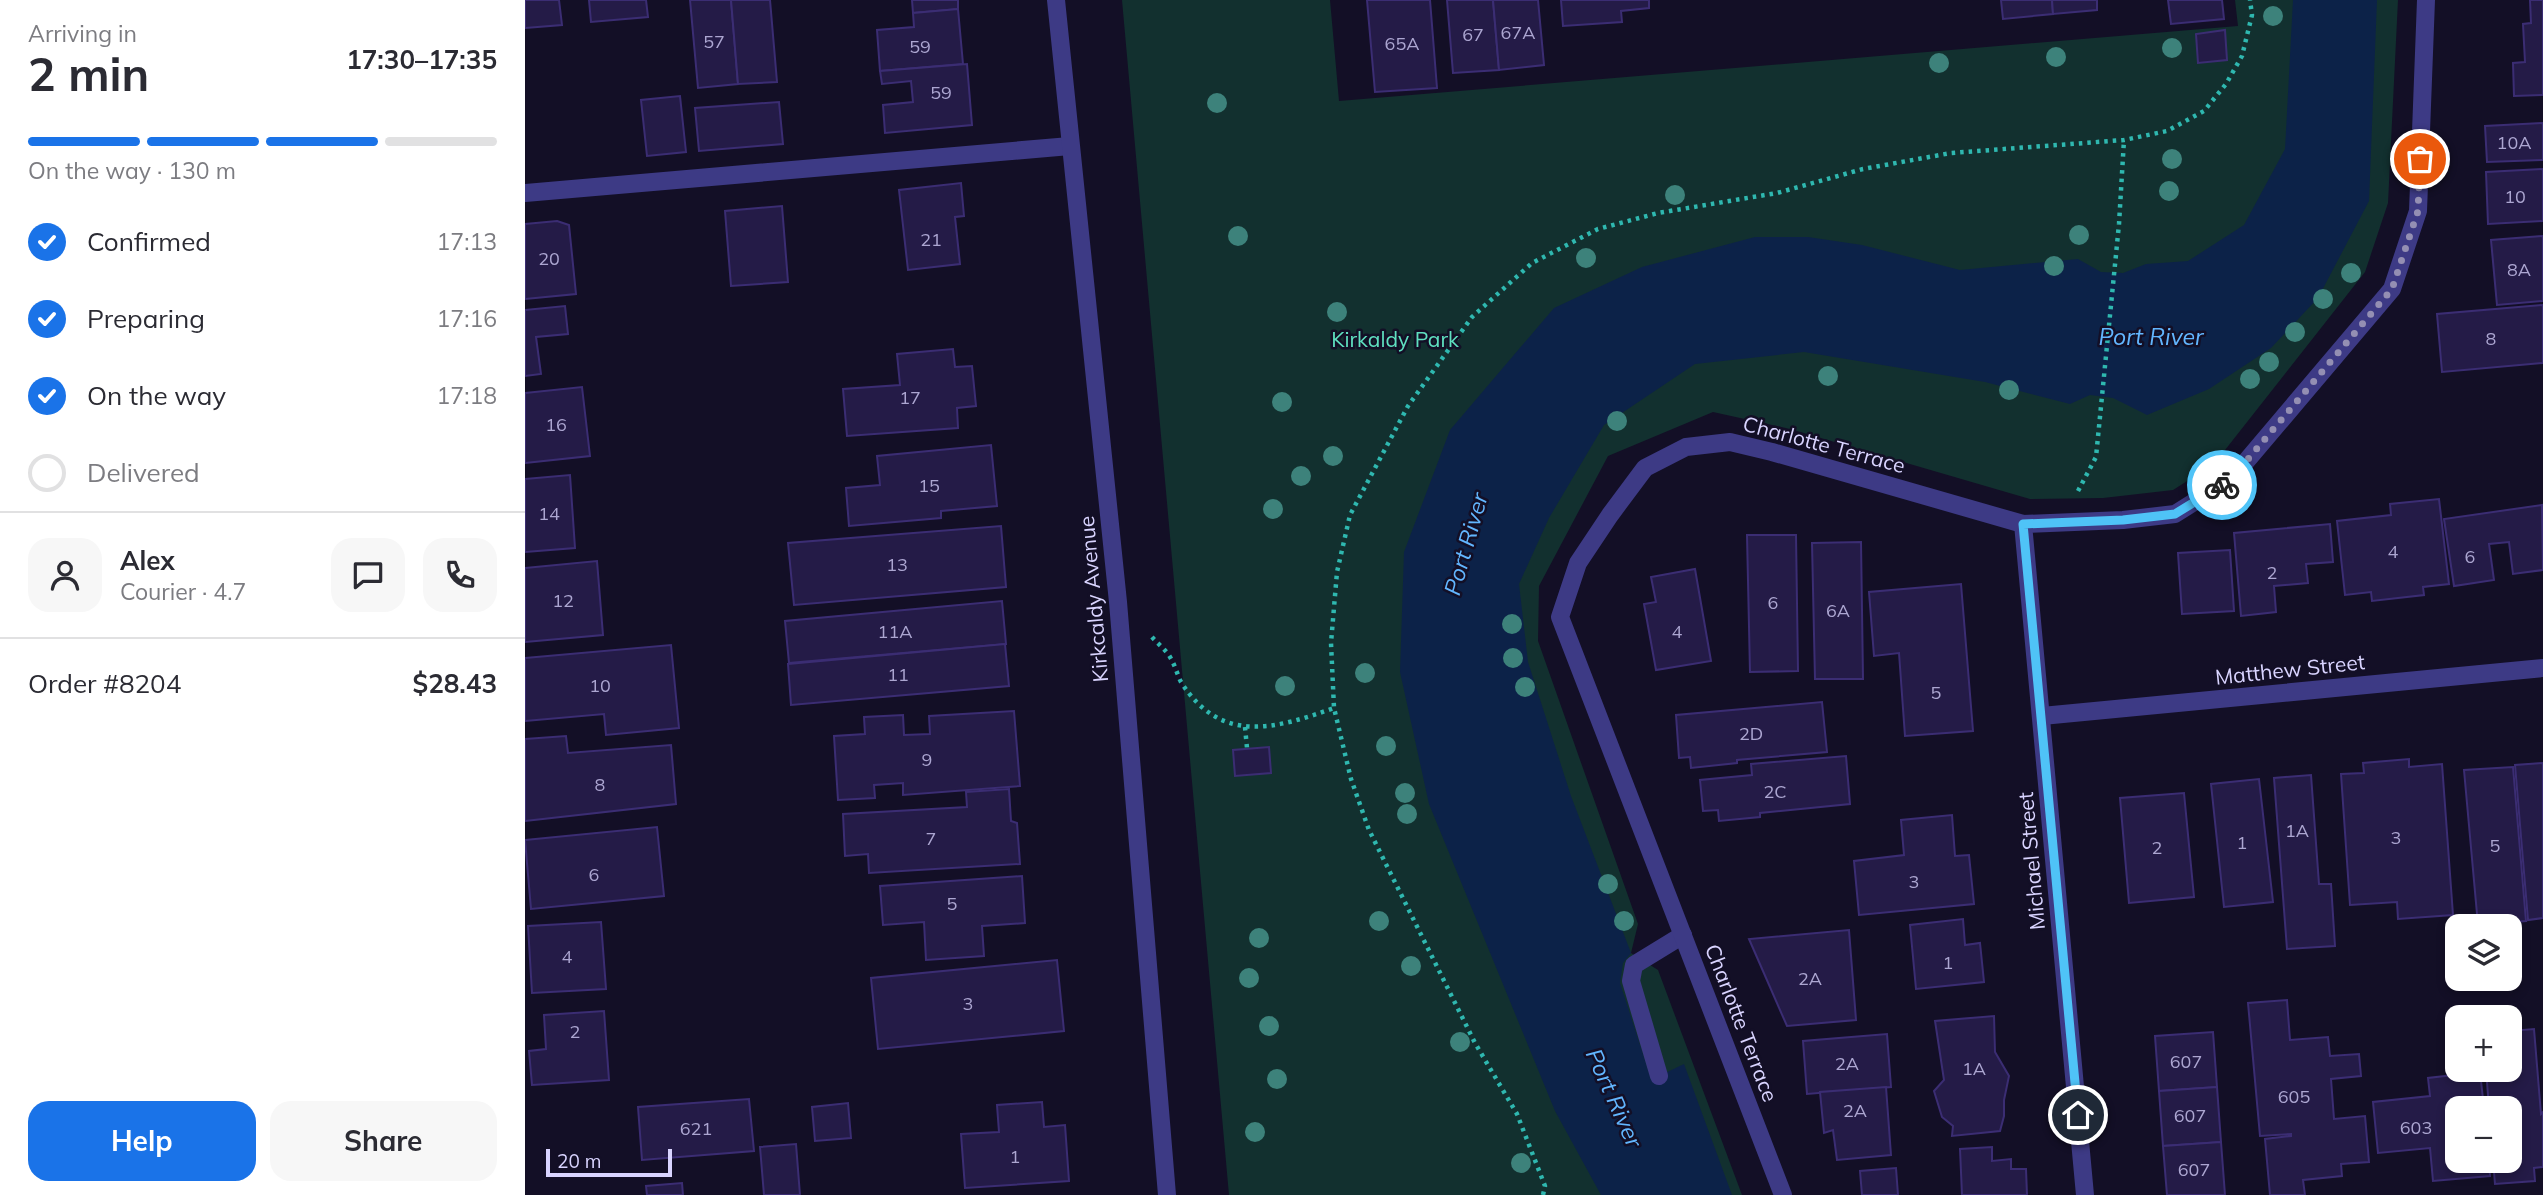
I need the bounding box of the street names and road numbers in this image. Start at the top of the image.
street label: Charlotte Terrace [1740,410,1908,478]
street label: Kirkcaldy Avenue [1073,515,1113,683]
street label: Matthew Street [2214,648,2366,690]
street label: Michael Street [2012,791,2050,931]
street label: Charlotte Terrace [1700,940,1784,1105]

